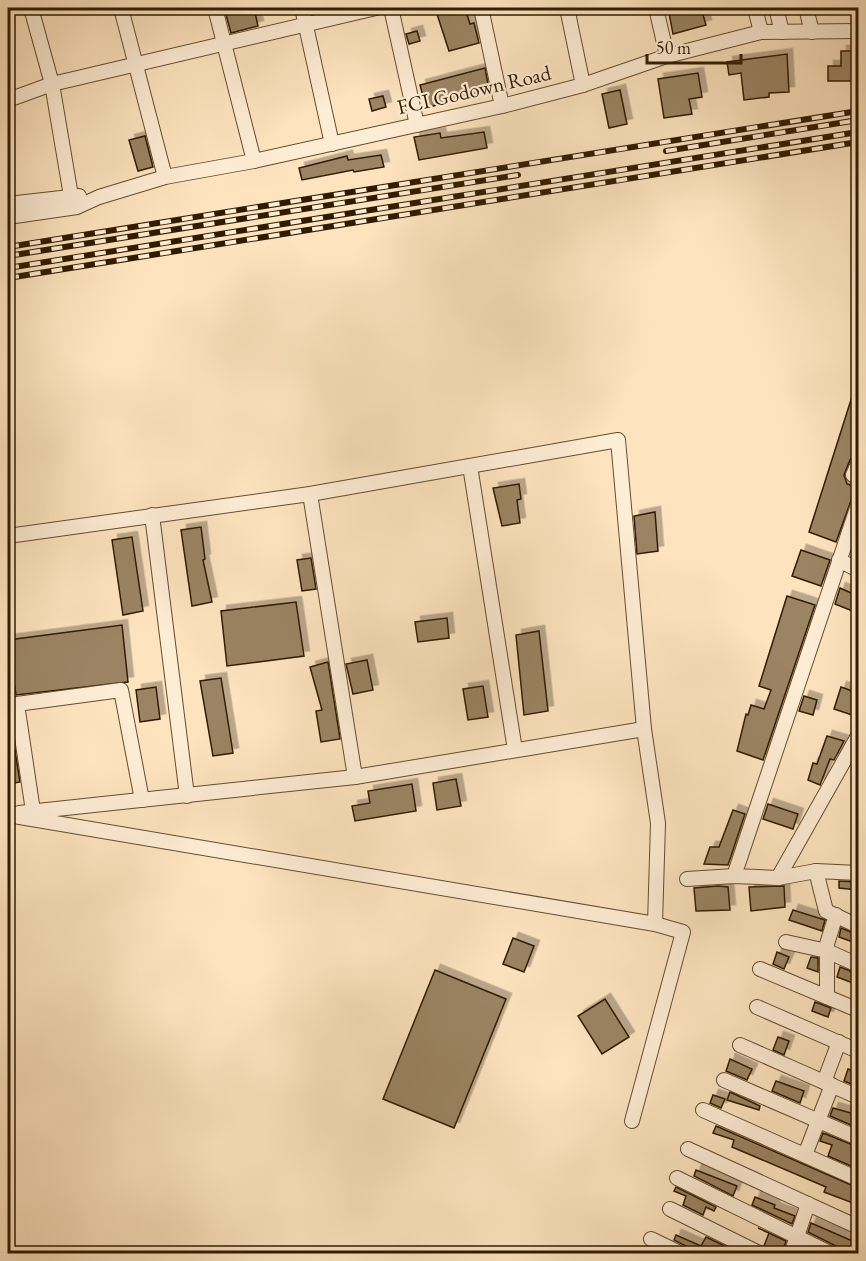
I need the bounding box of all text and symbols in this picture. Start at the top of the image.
scale bar [647,27,742,65]
text: 50 m [656,36,691,59]
street label: FCI Godown Road [394,59,554,120]

